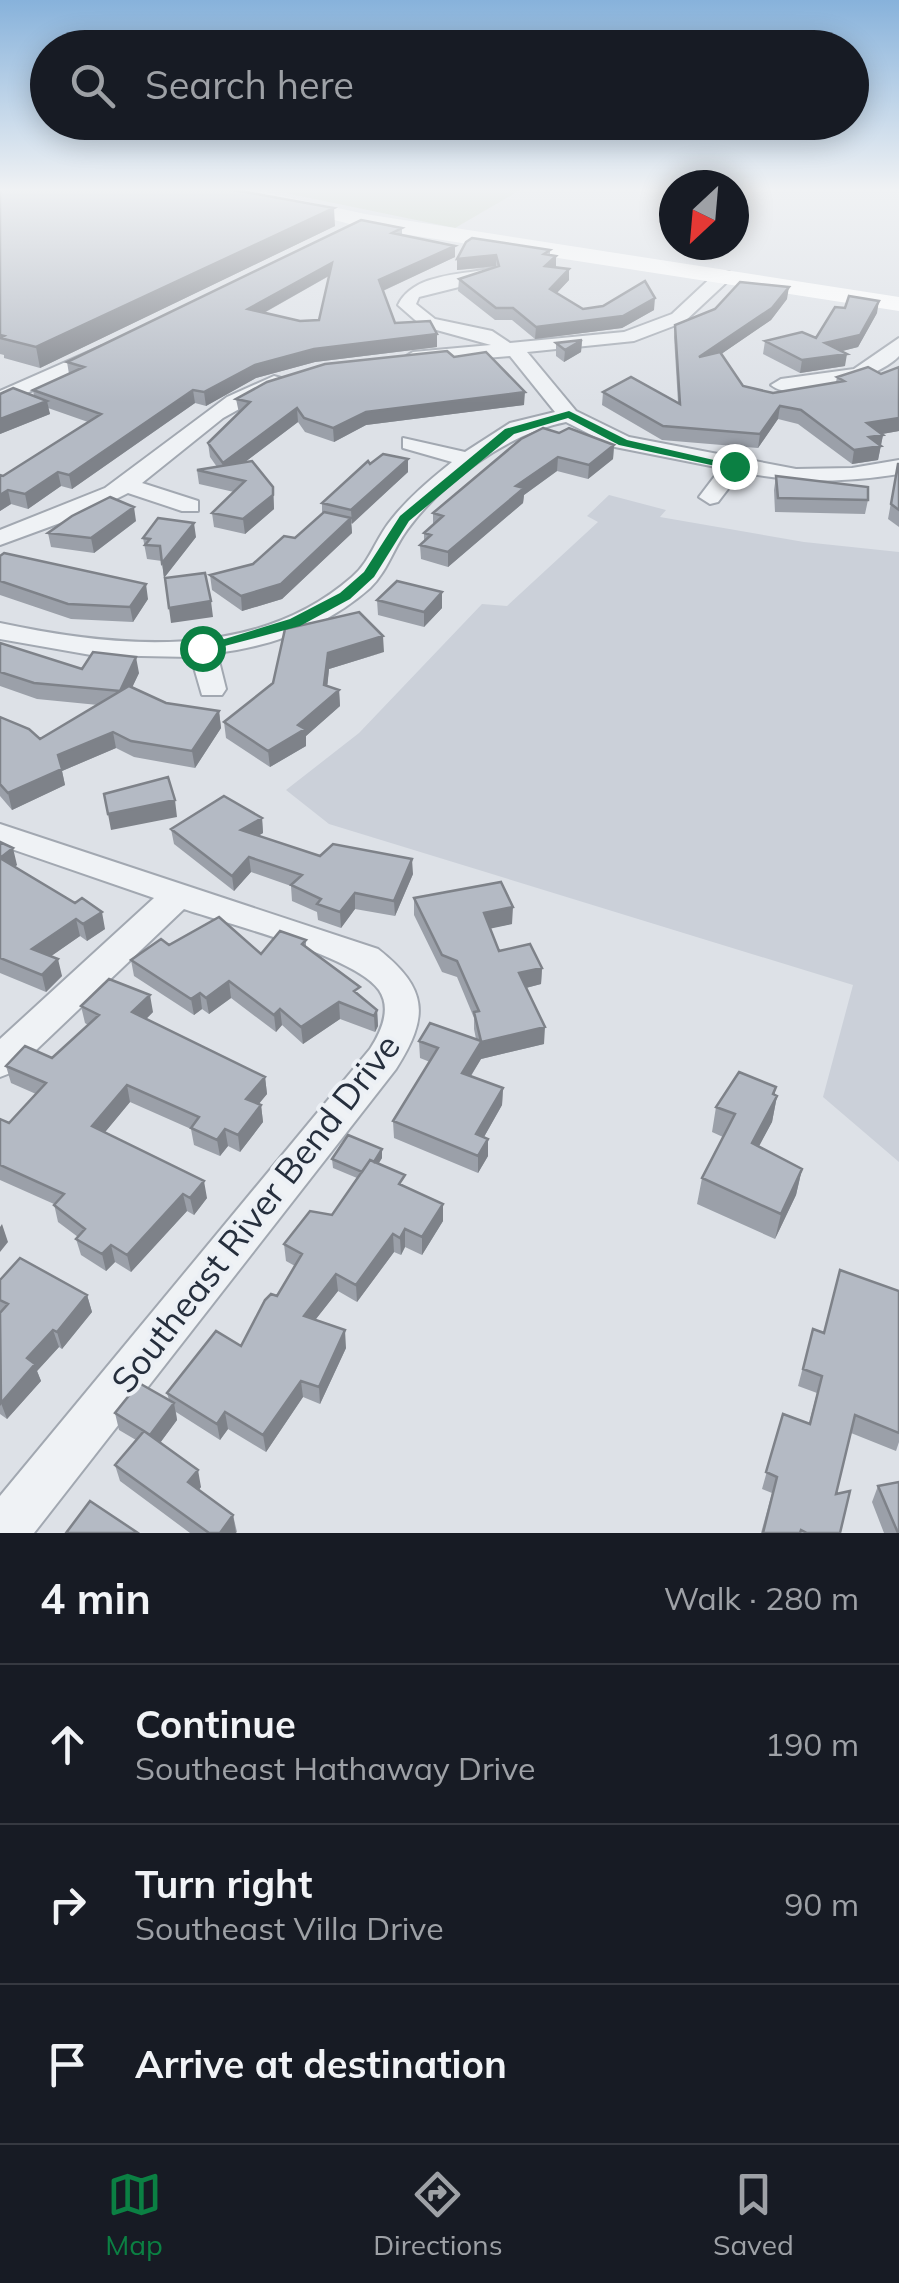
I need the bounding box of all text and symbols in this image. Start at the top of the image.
search box [30,30,869,140]
icon: search [65,58,120,113]
text: Search here [145,61,354,109]
north arrow [659,170,749,260]
route end [712,444,758,490]
route start [180,626,226,672]
street label: Southeast River Bend Drive [101,1025,409,1401]
text: 4 min [40,1572,151,1625]
text: Walk · 280 m [664,1578,859,1618]
text: Continue [135,1700,296,1748]
icon: ahead [40,1717,95,1772]
text: 190 m [765,1724,859,1764]
text: Southeast Hathaway Drive [135,1748,535,1788]
text: Turn right [135,1860,312,1908]
icon: right [40,1877,95,1932]
text: 90 m [784,1884,859,1924]
text: Southeast Villa Drive [135,1908,444,1948]
icon: arrive [40,2037,95,2092]
text: Arrive at destination [135,2040,507,2088]
tab: Map [105,2167,163,2262]
tab: Directions [373,2167,503,2262]
tab: Saved [713,2167,794,2262]

